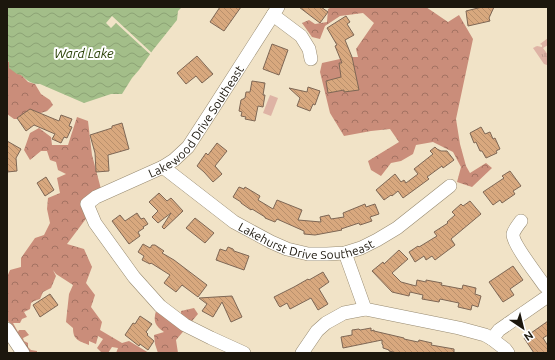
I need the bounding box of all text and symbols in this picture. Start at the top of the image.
water label: Ward Lake [54,46,114,60]
street label: Lakewood Drive Southeast [146,63,246,179]
street label: Lakehurst Drive Southeast [237,219,376,261]
north arrow [503,308,543,348]
text: N [522,329,536,343]

